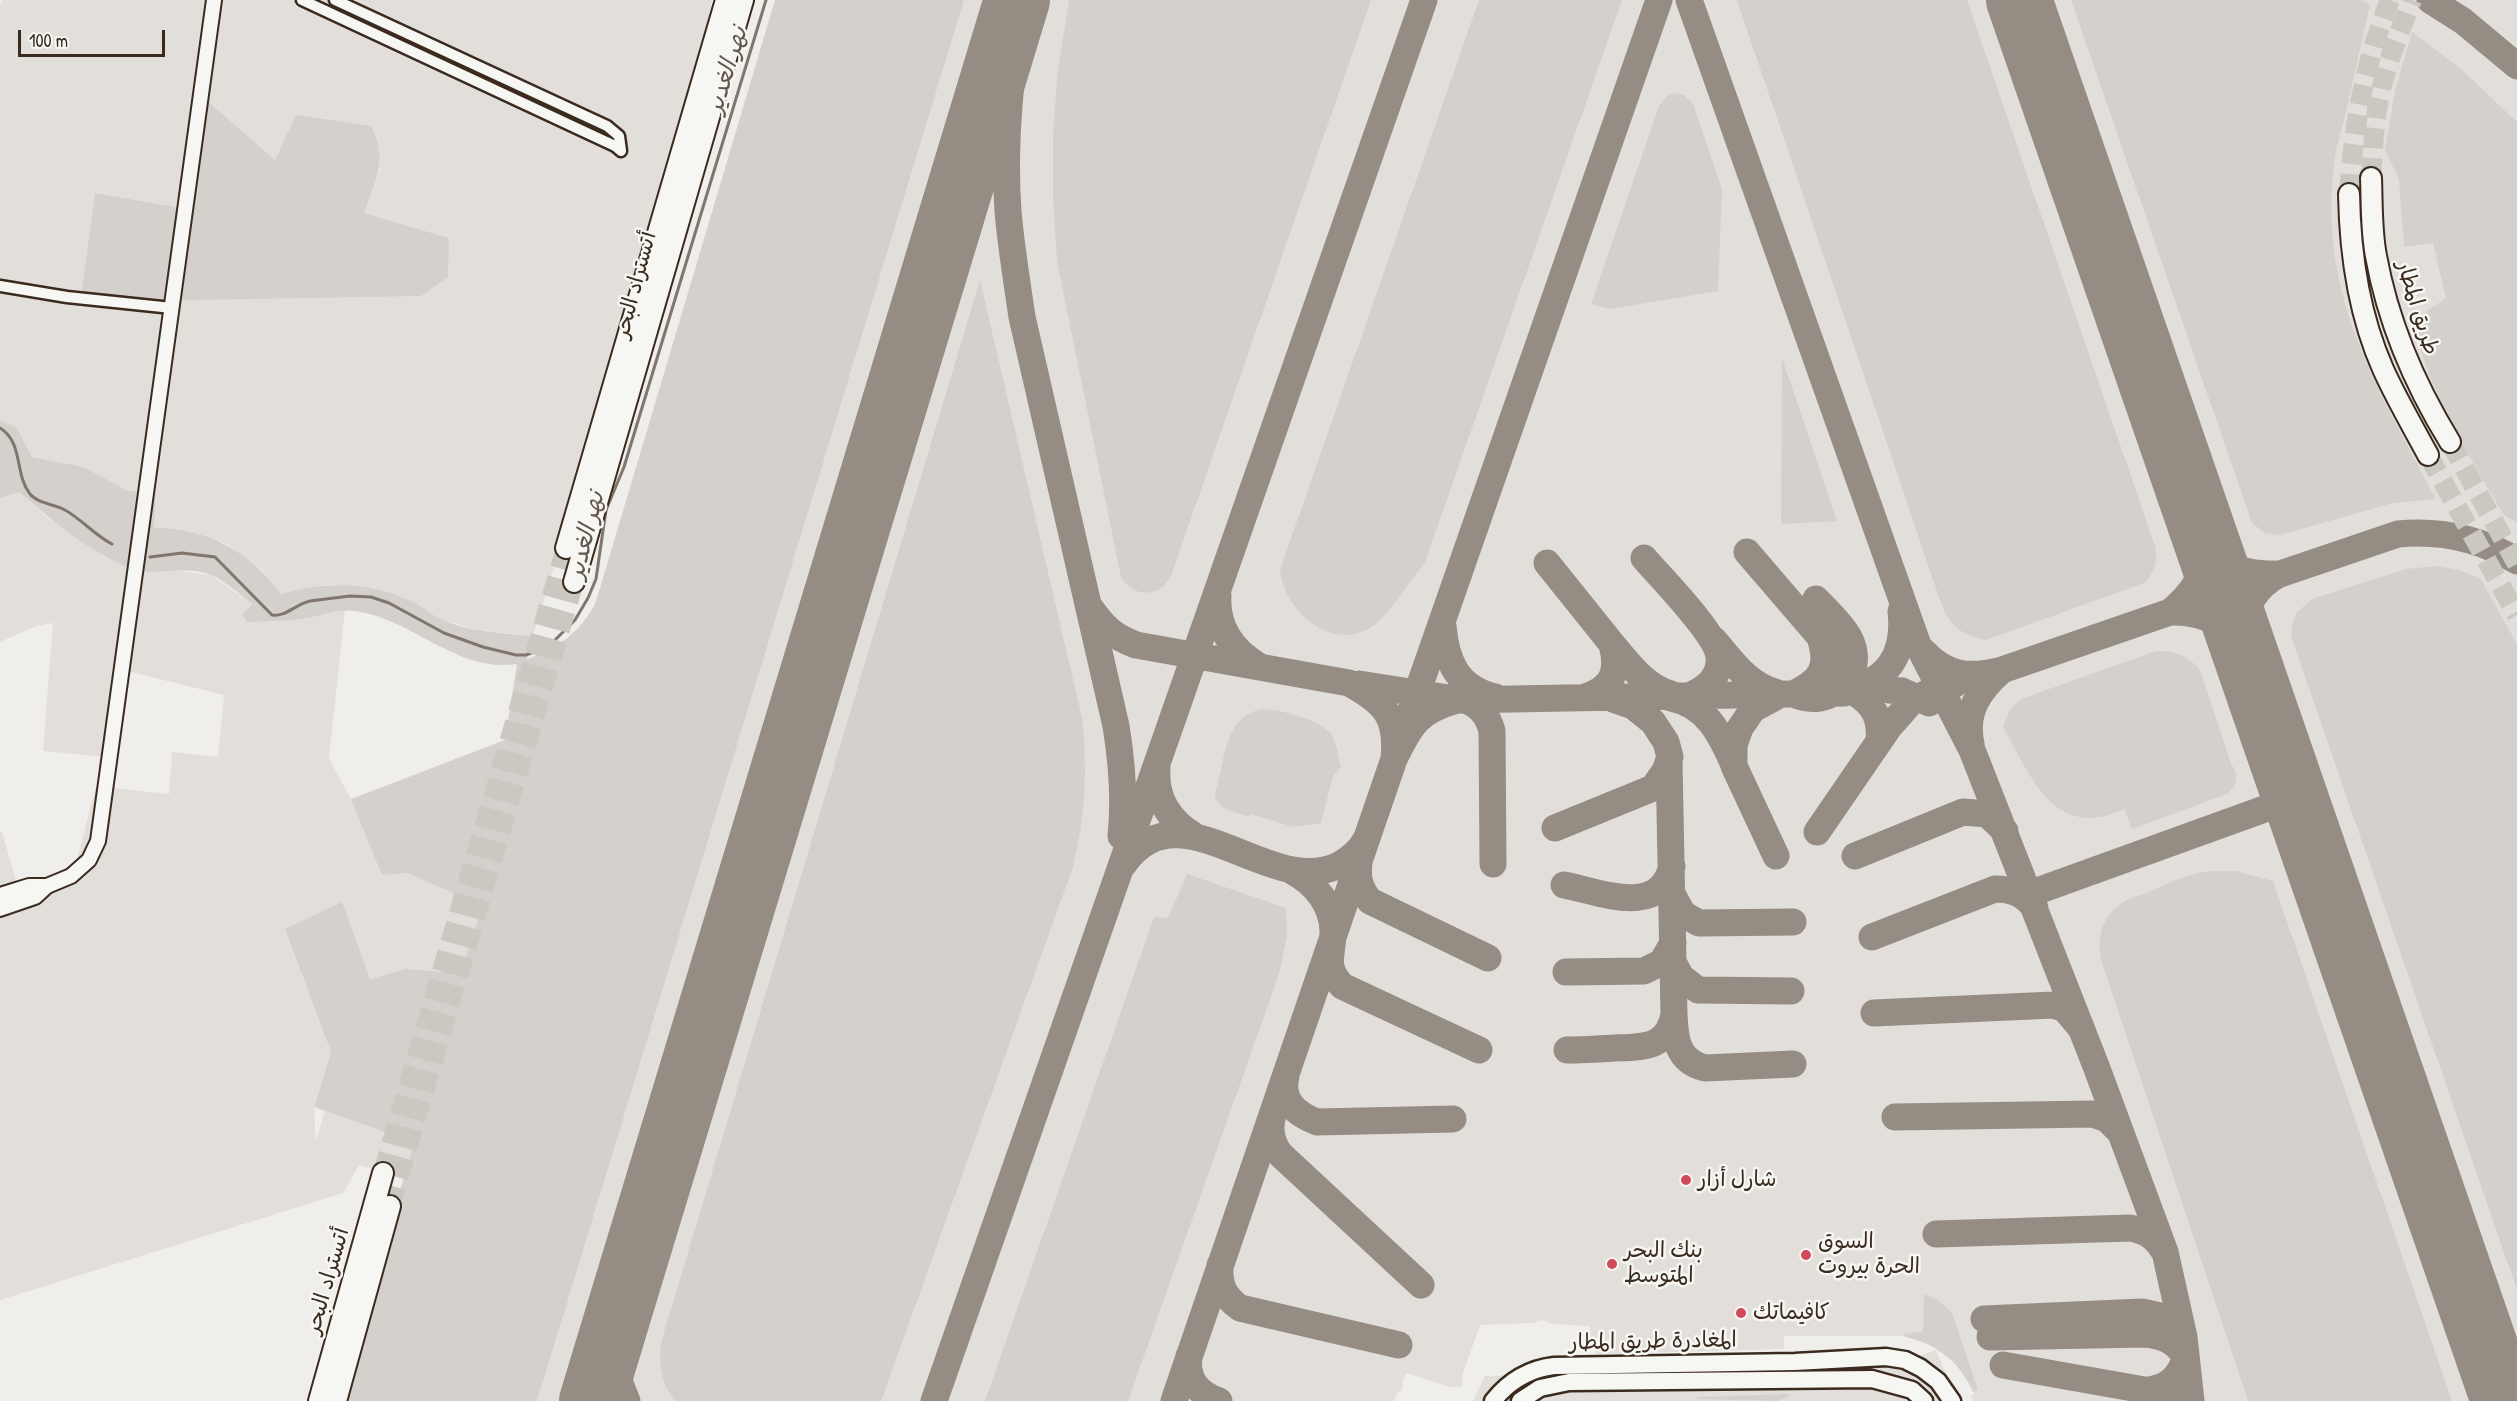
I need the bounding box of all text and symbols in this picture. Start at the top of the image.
scale bar [21,18,168,56]
water label: نهر الغدير [701,24,755,116]
text: 100 m [29,28,68,53]
street label: أتستراد البحر [609,229,663,341]
street label: طريق المطار [2390,258,2444,358]
water label: نهر الغدير [562,489,612,581]
place label: شارل أزار [1698,1167,1777,1193]
marker: شارل أزار [1679,1173,1693,1187]
street label: أتستراد البحر [300,1225,356,1337]
place label: السوق الحرة بيروت [1818,1229,1920,1280]
place label: بنك البحر المتوسط [1624,1238,1703,1290]
marker: السوق الحرة بيروت [1799,1248,1813,1262]
marker: بنك البحر المتوسط [1605,1257,1619,1271]
place label: كافيماتك [1753,1300,1830,1326]
marker: كافيماتك [1734,1306,1748,1320]
street label: المغادرة طريق المطار [1569,1327,1737,1357]

